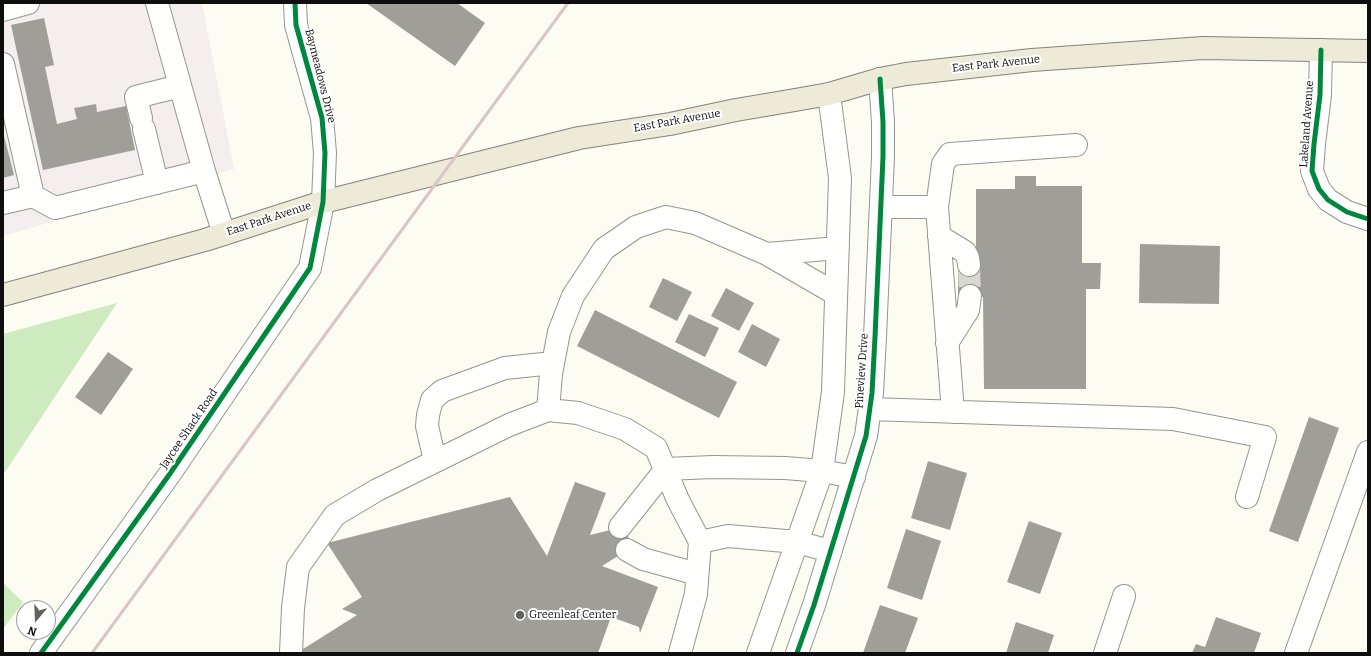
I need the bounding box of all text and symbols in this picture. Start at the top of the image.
street label: Baymeadows Drive [302,28,338,124]
street label: East Park Avenue [951,53,1041,75]
street label: Lakeland Avenue [1297,80,1317,168]
street label: East Park Avenue [632,107,722,135]
street label: East Park Avenue [225,199,313,239]
street label: Pineview Drive [853,333,871,409]
street label: Jaycee Shack Road [157,387,221,471]
north arrow [16,600,56,640]
place label: Greenleaf Center [529,608,616,622]
marker: Greenleaf Center [514,609,526,621]
text: N [26,623,38,638]

